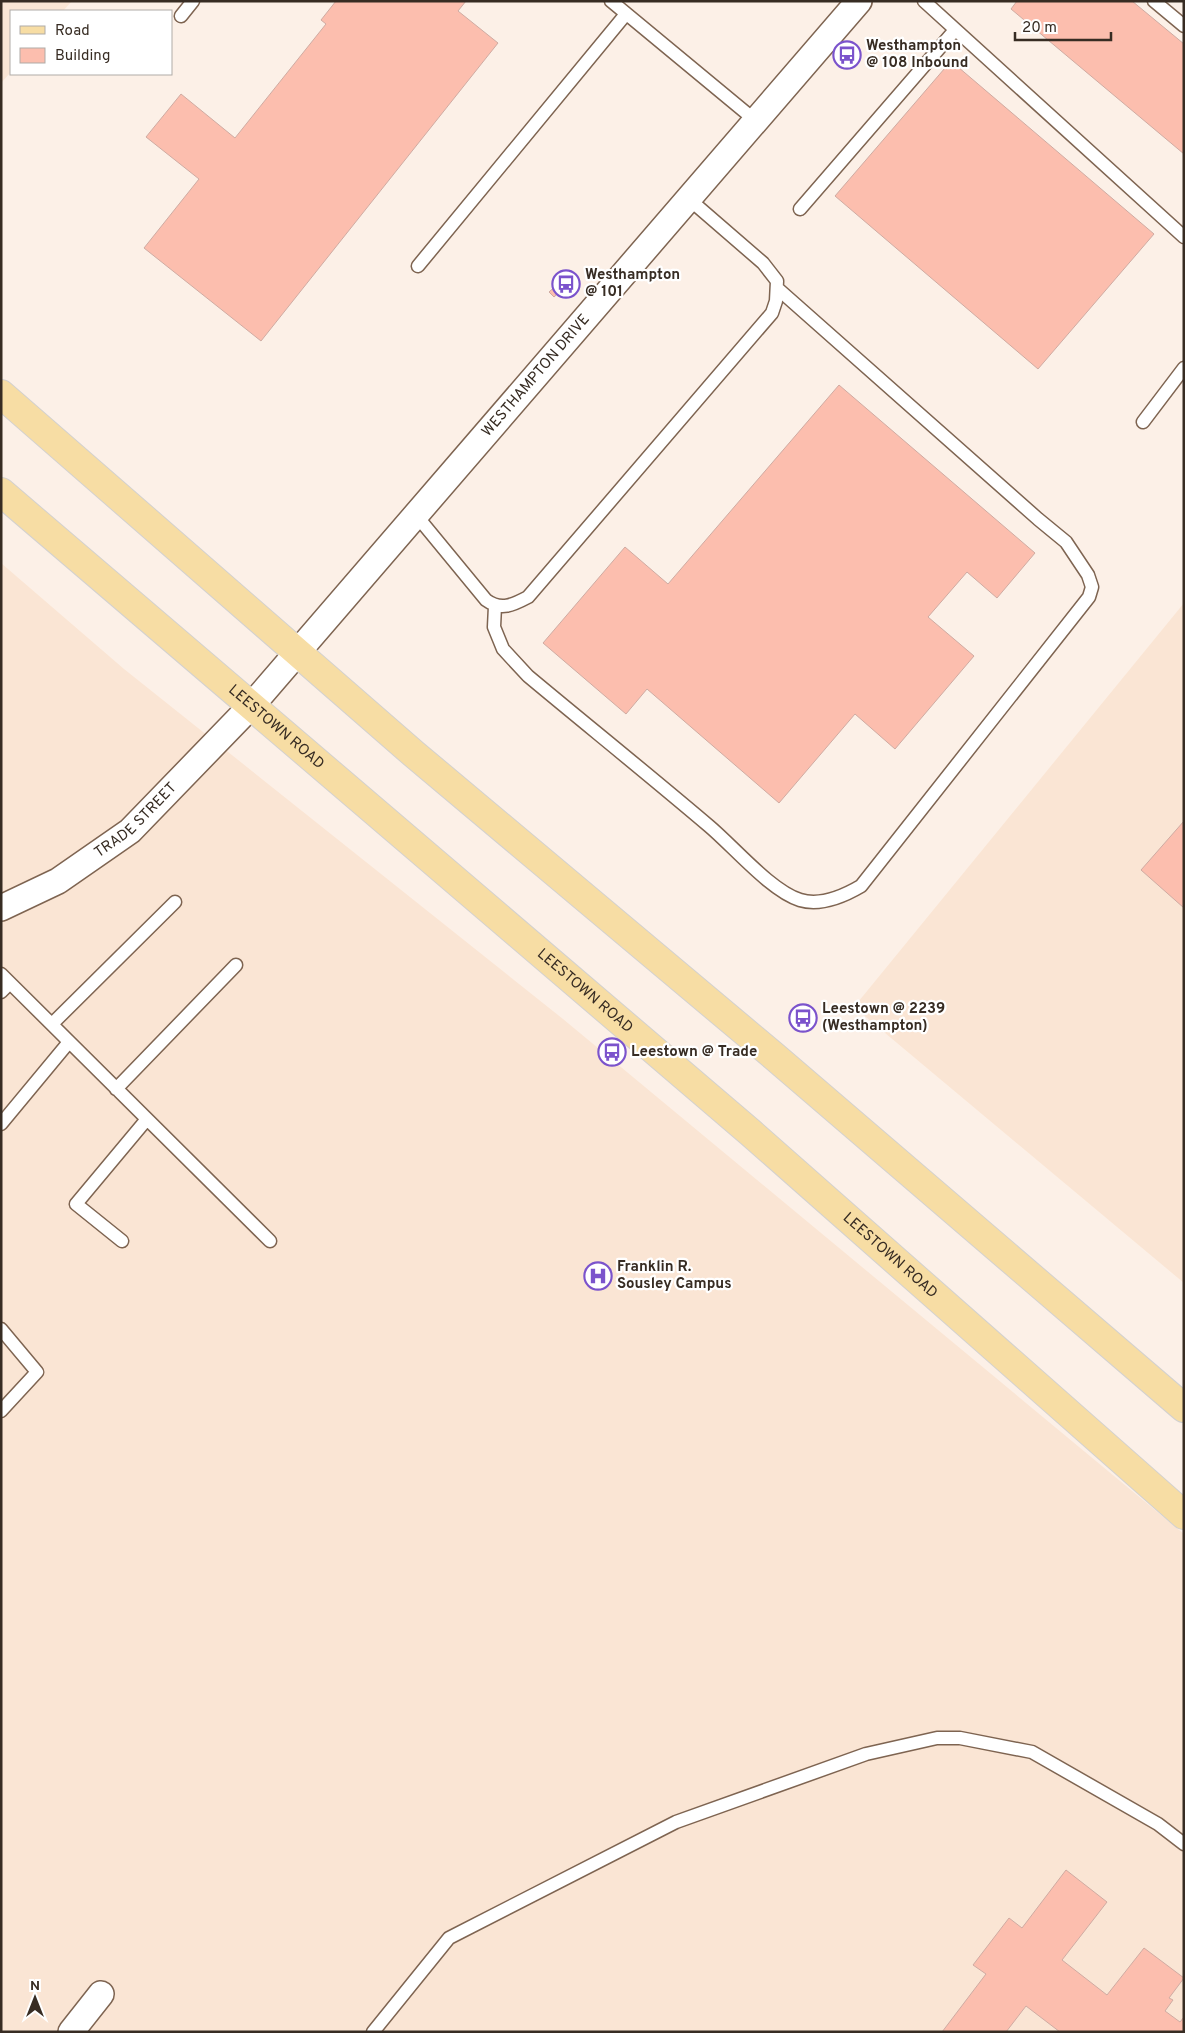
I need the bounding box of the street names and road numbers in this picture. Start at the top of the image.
street label: WESTHAMPTON DRIVE [478,310,594,441]
street label: LEESTOWN ROAD [224,681,328,774]
street label: TRADE STREET [91,779,181,862]
street label: LEESTOWN ROAD [533,945,637,1037]
street label: LEESTOWN ROAD [839,1209,941,1303]

